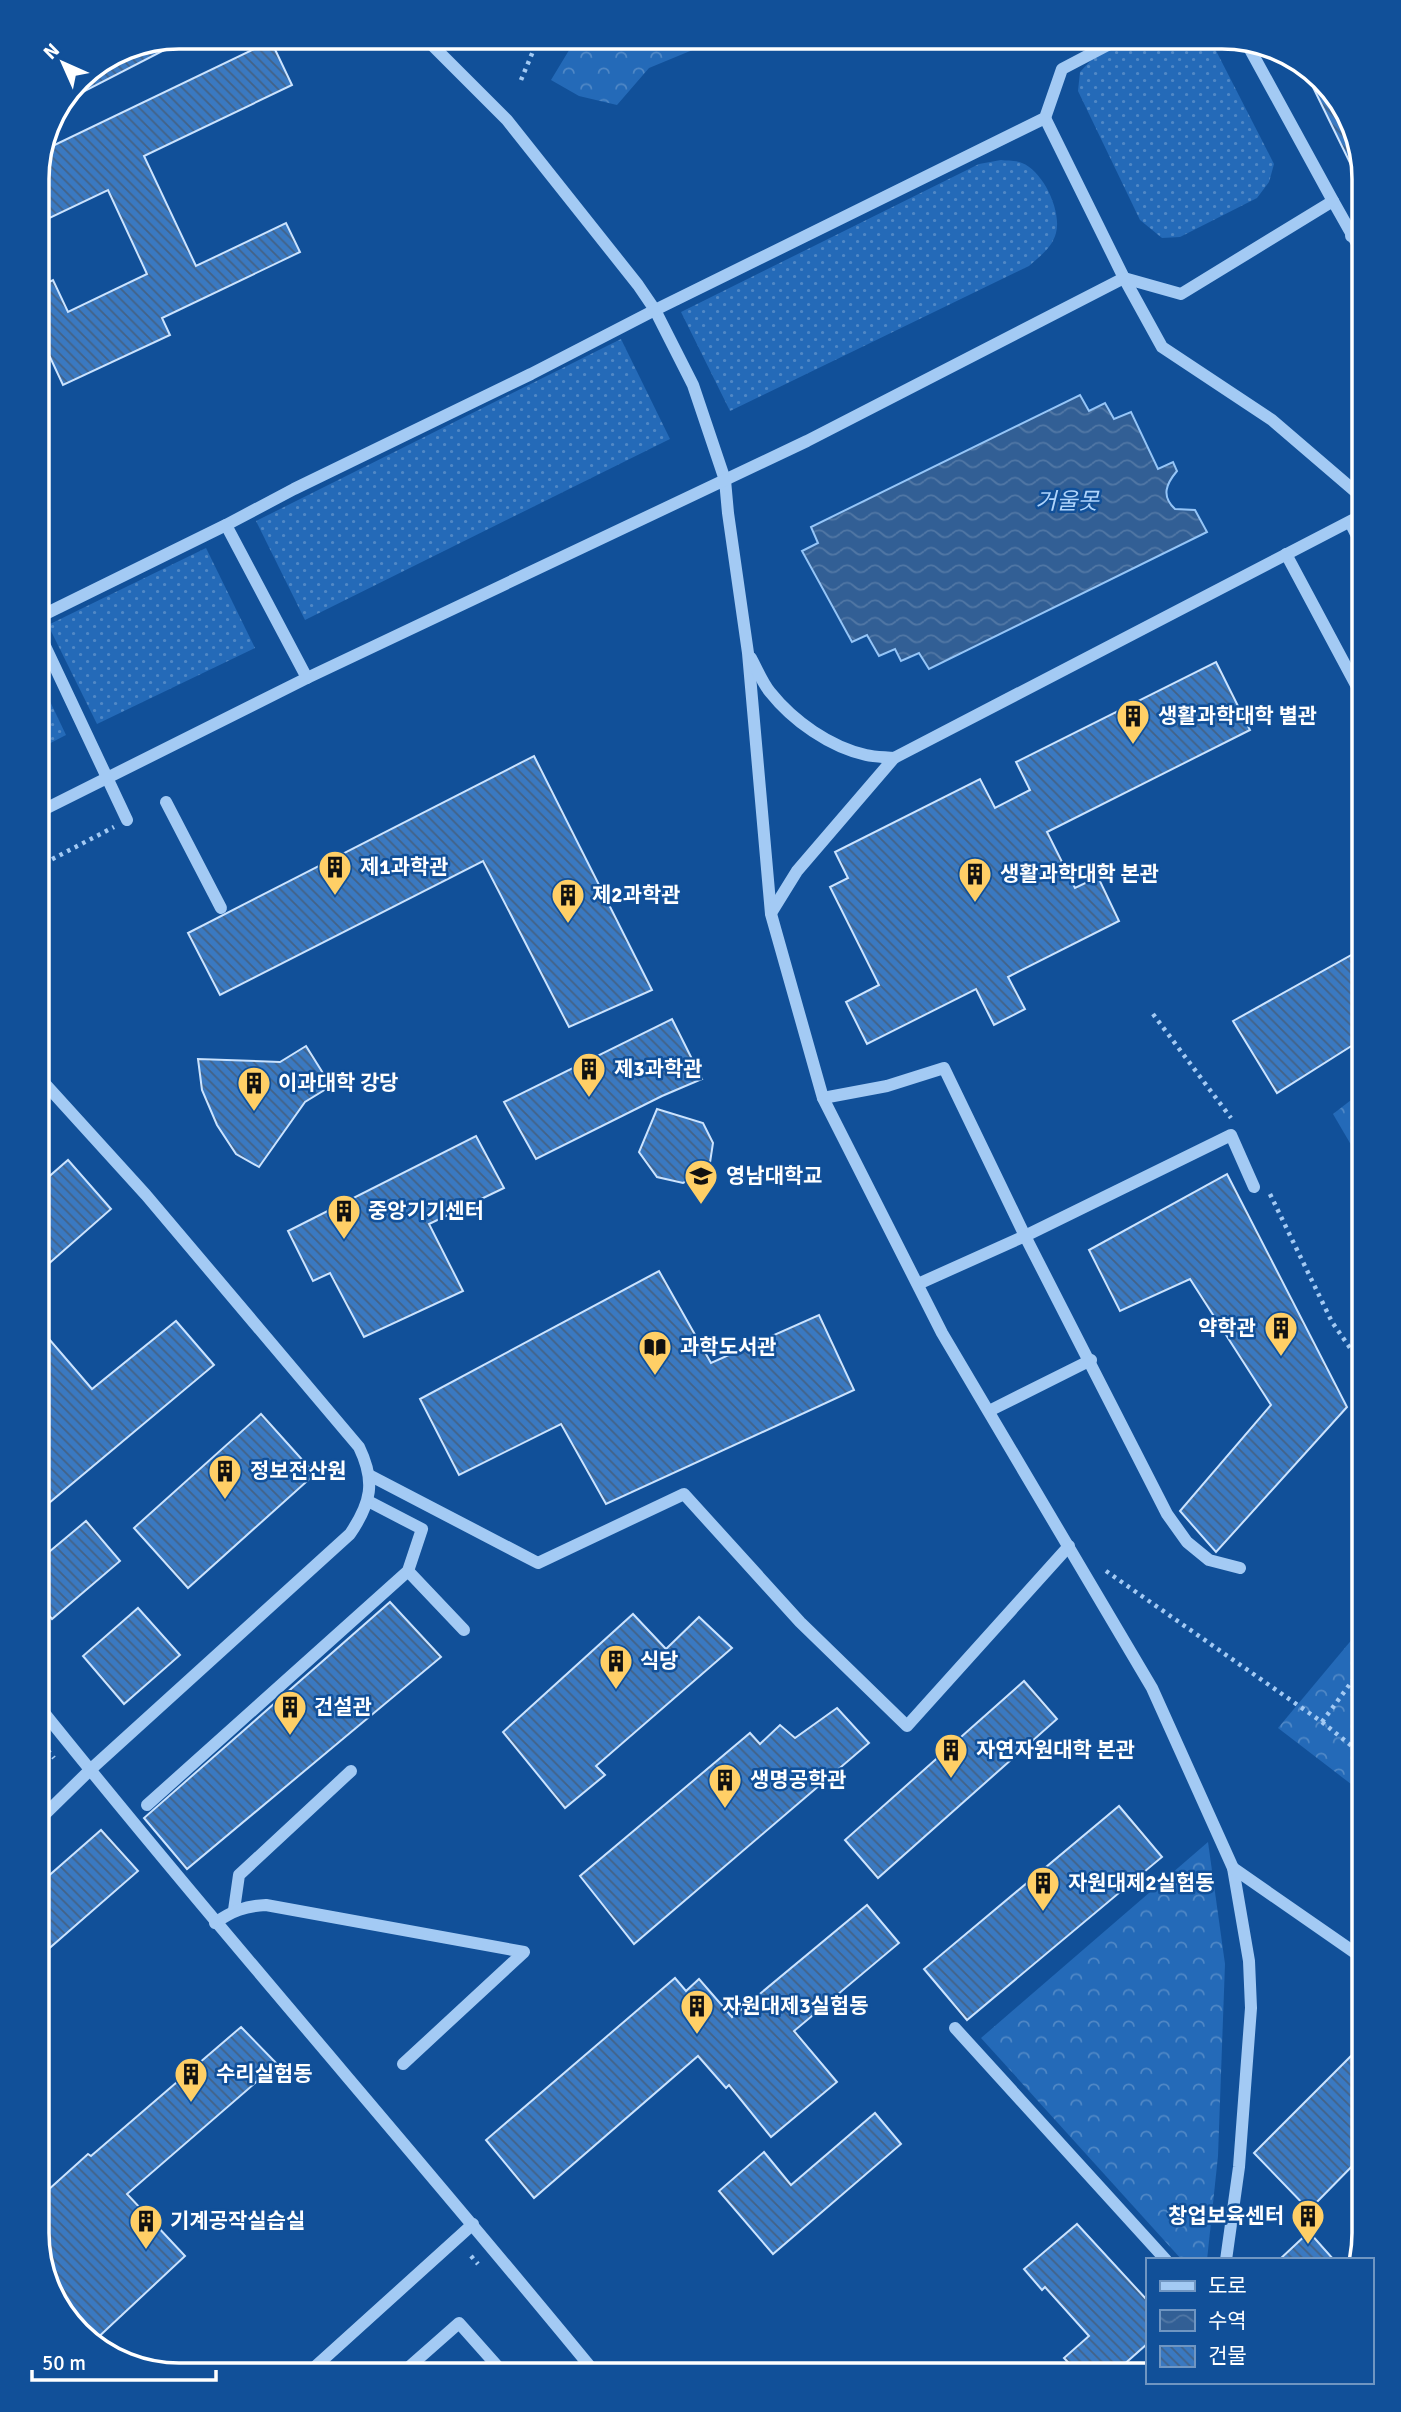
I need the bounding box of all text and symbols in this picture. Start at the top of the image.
north arrow [28,28,98,98]
text: N [39,39,65,65]
water label: 거울못 [1035,487,1101,516]
building icon: 생활과학대학 별관 [1114,697,1152,746]
place label: 생활과학대학 별관 [1158,703,1317,729]
building icon: 제1과학관 [316,848,354,897]
place label: 제1과학관 [360,854,449,880]
building icon: 생활과학대학 본관 [956,855,994,904]
place label: 생활과학대학 본관 [1000,861,1159,887]
building icon: 제2과학관 [549,876,587,925]
place label: 제2과학관 [592,882,681,908]
building icon: 제3과학관 [570,1050,608,1099]
place label: 제3과학관 [614,1056,703,1082]
building icon: 이과대학 강당 [235,1064,273,1113]
place label: 이과대학 강당 [278,1070,399,1096]
school or university icon: 영남대학교 [682,1157,720,1206]
place label: 영남대학교 [726,1163,823,1189]
building icon: 중앙기기센터 [325,1192,363,1241]
place label: 중앙기기센터 [368,1198,484,1224]
building icon: 약학관 [1262,1309,1300,1358]
place label: 약학관 [1198,1315,1256,1341]
library icon: 과학도서관 [636,1328,674,1377]
place label: 과학도서관 [680,1334,777,1360]
building icon: 정보전산원 [206,1452,244,1501]
place label: 정보전산원 [250,1458,347,1484]
building icon: 식당 [597,1642,635,1691]
place label: 식당 [640,1648,679,1674]
building icon: 건설관 [271,1688,309,1737]
place label: 건설관 [314,1694,372,1720]
building icon: 자연자원대학 본관 [932,1731,970,1780]
place label: 자연자원대학 본관 [976,1737,1135,1763]
building icon: 생명공학관 [706,1761,744,1810]
place label: 생명공학관 [750,1767,847,1793]
building icon: 자원대제2실험동 [1024,1864,1062,1913]
place label: 자원대제2실험동 [1068,1870,1215,1896]
building icon: 자원대제3실험동 [678,1987,716,2036]
place label: 자원대제3실험동 [722,1993,869,2019]
building icon: 수리실험동 [172,2055,210,2104]
place label: 수리실험동 [216,2061,313,2087]
building icon: 창업보육센터 [1289,2197,1327,2246]
building icon: 기계공작실습실 [127,2202,165,2251]
place label: 창업보육센터 [1168,2203,1284,2229]
place label: 기계공작실습실 [170,2208,305,2234]
legend [1146,2258,1373,2384]
text: 도로 [1208,2273,1247,2299]
text: 수역 [1208,2308,1247,2334]
scale bar [32,2338,215,2382]
text: 건물 [1208,2343,1247,2369]
text: 50 m [42,2350,86,2376]

